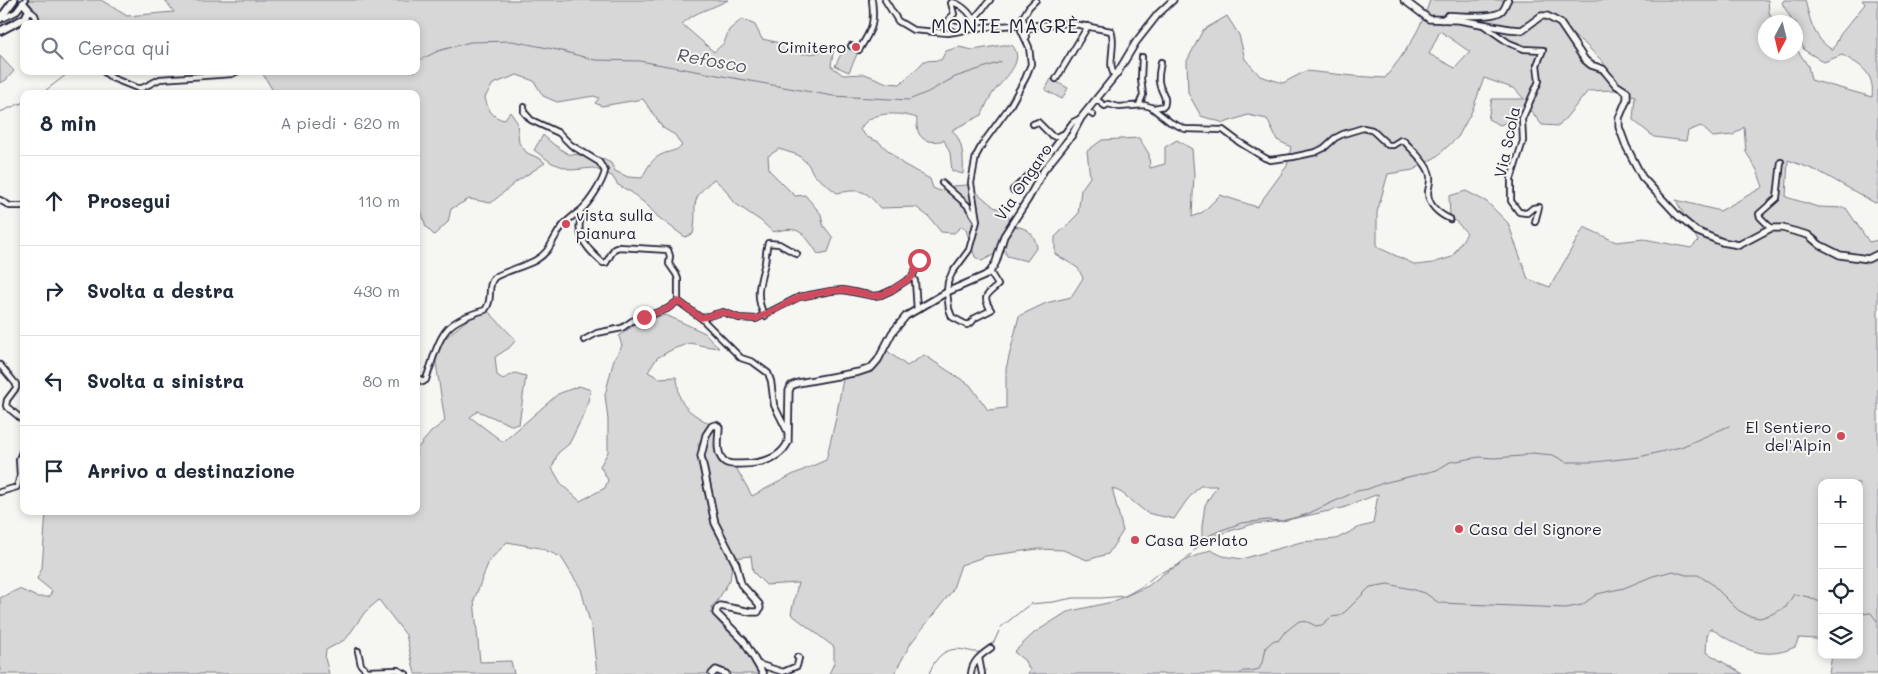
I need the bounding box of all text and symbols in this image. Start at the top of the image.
district label: MONTE MAGRÈ [931,13,1079,38]
north arrow [1758,15,1803,60]
search box [20,20,420,75]
icon: search [38,34,66,62]
text: Cerca qui [78,35,170,60]
place label: Cimitero [778,36,846,57]
marker: Cimitero [850,41,862,53]
water label: Refosco [675,42,749,78]
street label: Via Scola [1489,104,1524,179]
text: 8 min [40,109,96,136]
text: A piedi · 620 m [281,112,400,133]
street label: Via Ongaro [989,139,1056,224]
icon: ahead [40,187,68,215]
text: Prosegui [87,188,171,213]
text: 110 m [358,190,400,211]
place label: vista sulla pianura [576,204,654,243]
marker: vista sulla pianura [560,218,572,230]
route start [908,249,931,272]
icon: right [40,277,68,305]
text: Svolta a destra [87,278,234,303]
text: 430 m [353,280,400,301]
route end [633,306,656,329]
icon: left [40,367,68,395]
text: Svolta a sinistra [87,368,244,393]
text: 80 m [363,370,400,391]
place label: El Sentiero del'Alpin [1746,416,1831,455]
marker: El Sentiero del'Alpin [1835,430,1847,442]
icon: arrive [40,457,68,485]
text: Arrivo a destinazione [87,458,295,483]
map controls [1818,479,1863,659]
button: + [1818,479,1863,524]
place label: Casa del Signore [1469,518,1602,539]
marker: Casa del Signore [1453,523,1465,535]
button: − [1818,524,1863,569]
place label: Casa Berlato [1145,529,1248,550]
marker: Casa Berlato [1129,534,1141,546]
button: locate [1818,569,1863,614]
button: layers [1818,614,1863,659]

